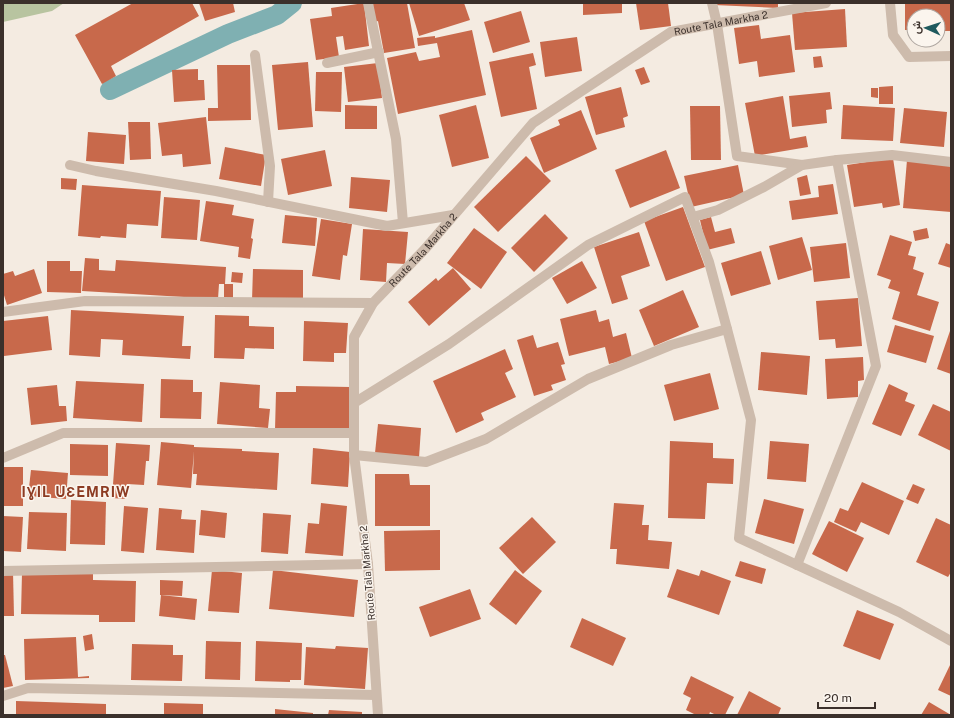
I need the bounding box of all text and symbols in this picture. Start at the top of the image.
street label: Route Tala Markha 2 [673,8,769,37]
north arrow [906,8,946,48]
text: ش [910,21,923,34]
street label: Route Tala Markha 2 [386,211,459,289]
district label: IƔIL UƐEMRIW [21,484,131,500]
street label: Route Tala Markha 2 [357,525,377,621]
scale bar [818,684,875,710]
text: 20 m [824,691,852,705]

